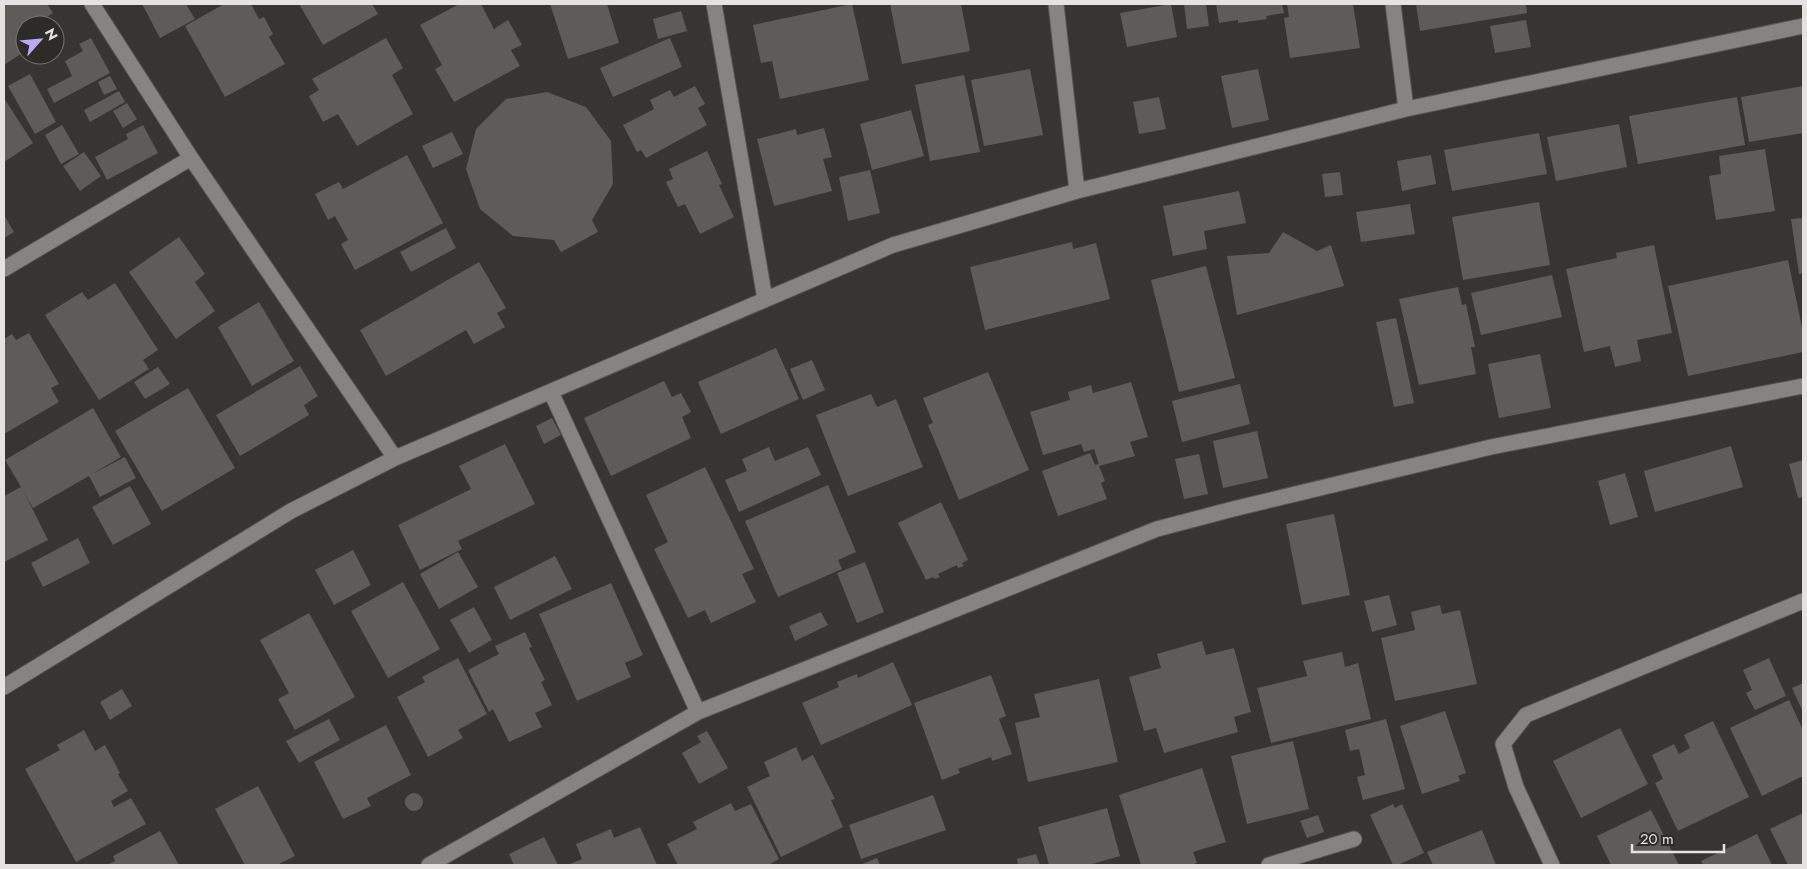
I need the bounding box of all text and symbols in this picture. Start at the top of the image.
north arrow [15,15,65,65]
text: N [40,25,63,44]
scale bar [1632,822,1724,854]
text: 20 m [1640,828,1674,850]

